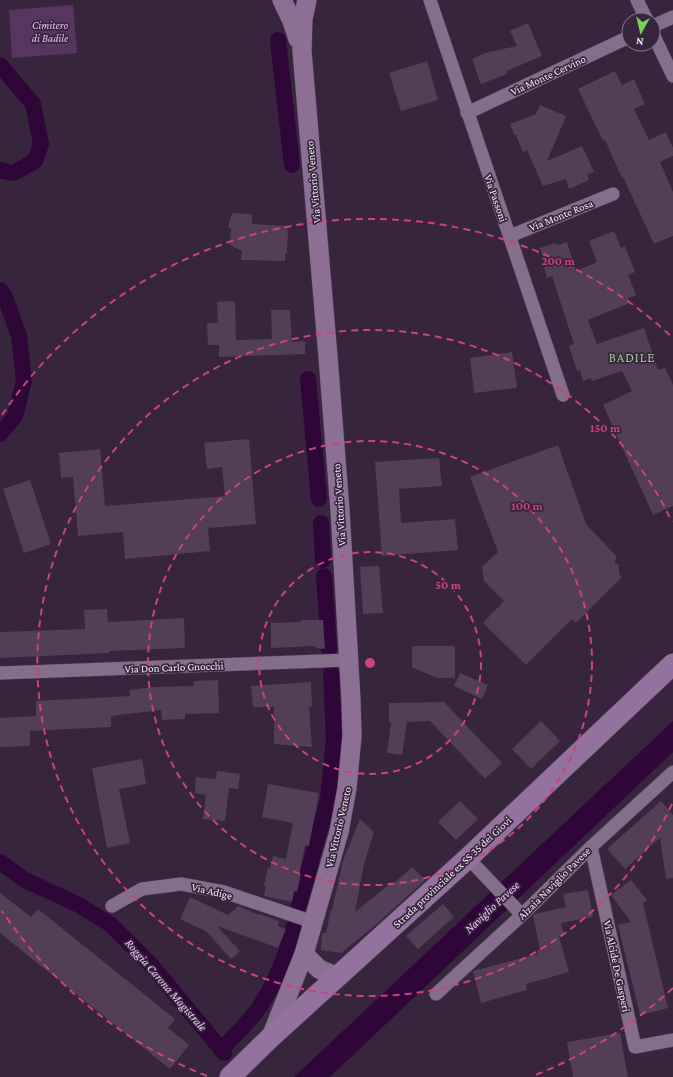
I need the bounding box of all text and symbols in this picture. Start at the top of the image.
north arrow [621,12,661,52]
park label: Cimitero di Badile [32,19,69,44]
text: N [635,35,644,48]
street label: Via Monte Cervino [508,52,588,98]
street label: Via Vittorio Veneto [303,140,323,224]
street label: Via Passoni [482,173,510,223]
street label: Via Monte Rosa [527,197,595,233]
text: 200 m [541,254,575,268]
district label: BADILE [609,350,655,365]
text: 150 m [590,421,621,435]
street label: Via Vittorio Veneto [330,463,348,547]
text: 100 m [511,499,544,513]
text: 50 m [435,578,462,592]
centre of rings [363,656,377,670]
street label: Via Don Carlo Gnocchi [124,659,224,675]
street label: Via Vittorio Veneto [323,785,353,869]
street label: Strada provinciale ex SS 35 dei Giovi [390,814,514,931]
street label: Alzaia Naviglio Pavese [515,844,593,922]
water label: Naviglio Pavese [462,878,523,936]
street label: Via Adige [190,881,234,902]
street label: Via Alcide De Gasperi [600,919,633,1013]
water label: Roggia Carona Magistrale [122,936,210,1034]

